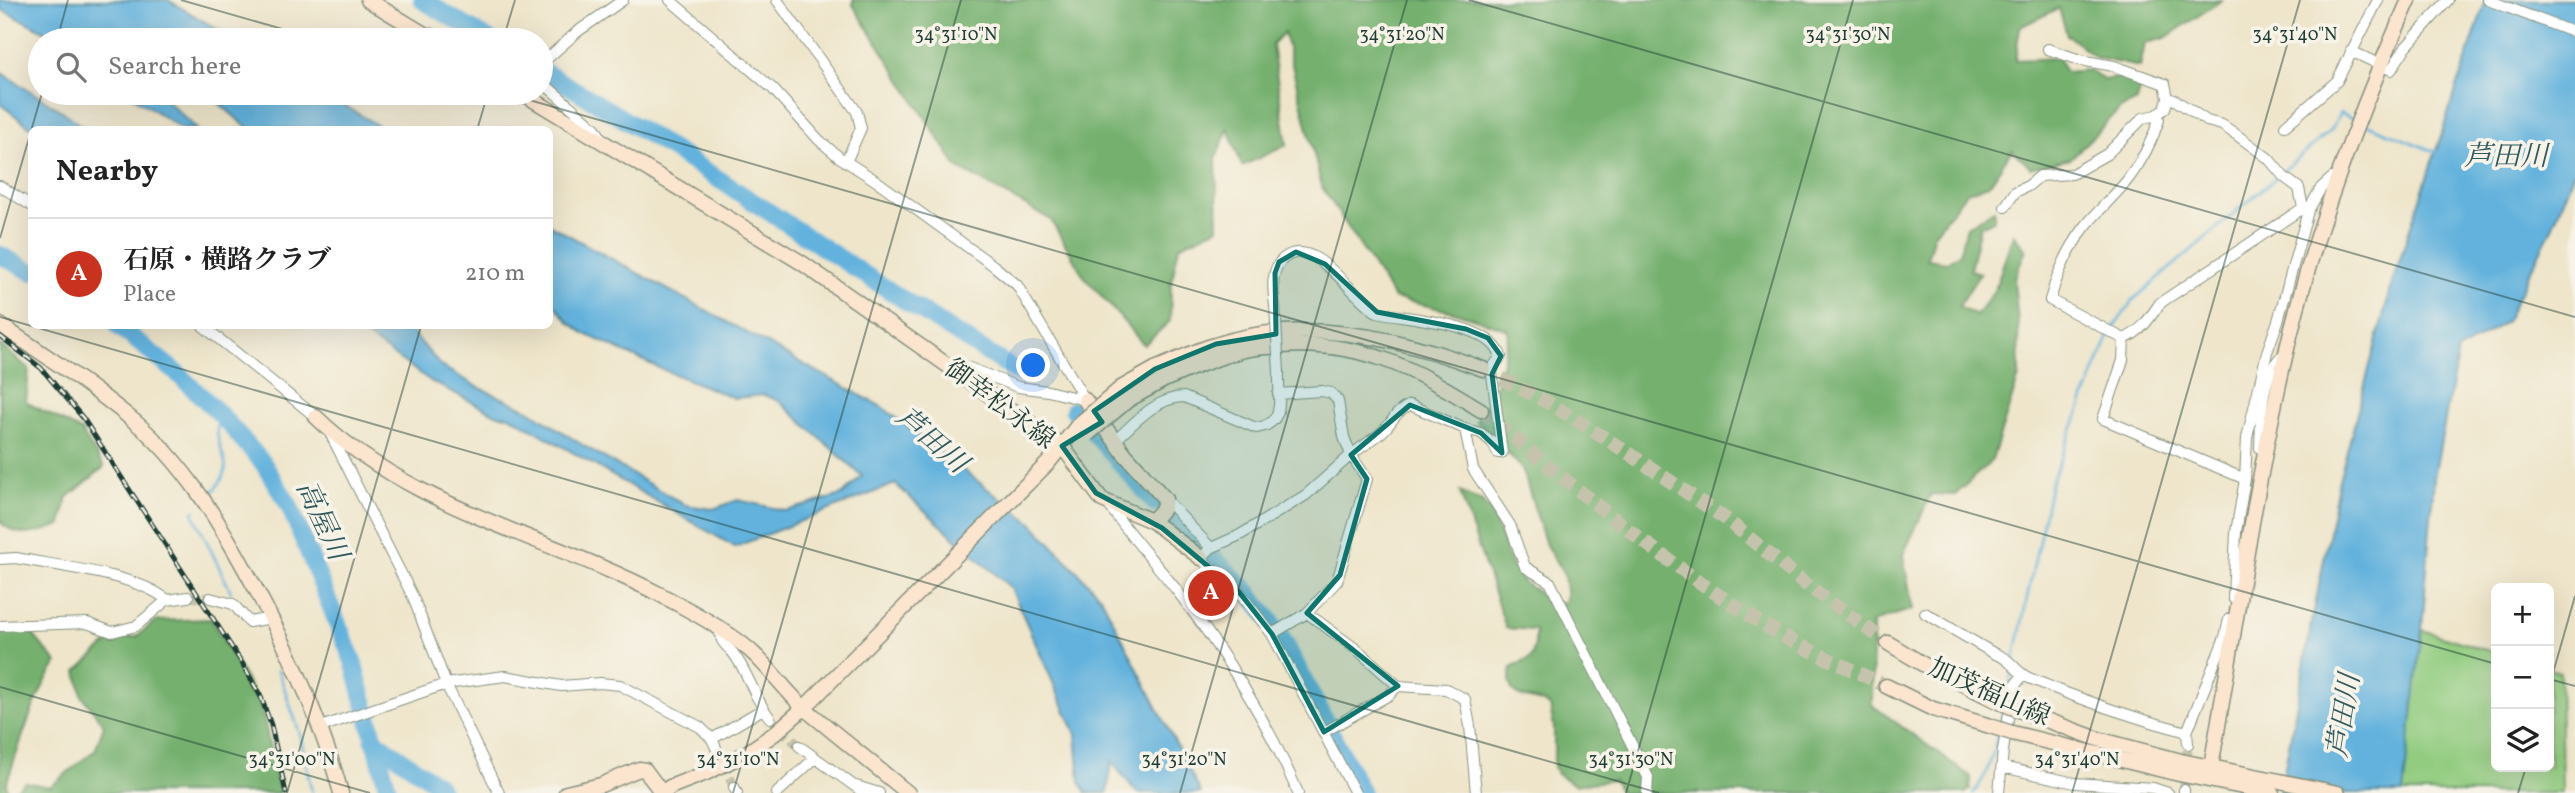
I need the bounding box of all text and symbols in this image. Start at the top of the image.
text: 34°31'10"N [915,23,997,48]
text: 34°31'20"N [1359,23,1445,48]
text: 34°31'30"N [1806,23,1890,48]
text: 34°31'40"N [2253,23,2337,48]
search box [28,28,553,105]
icon: search [52,48,90,86]
text: Search here [108,49,241,85]
water label: 芦田川 [2464,138,2551,177]
text: Nearby [56,151,158,193]
text: 石原・横路クラブ [123,243,331,279]
text: A [71,258,87,290]
text: 210 m [465,258,525,290]
text: Place [123,279,176,311]
your location [1016,348,1050,382]
street label: 御幸松永線 [936,352,1062,458]
water label: 芦田川 [887,399,978,485]
water label: 高屋川 [286,475,358,570]
pin: A [1188,567,1234,619]
map controls [2491,583,2554,772]
button: + [2491,583,2554,646]
button: − [2491,646,2554,709]
street label: 加茂福山線 [1922,650,2056,736]
water label: 芦田川 [2319,669,2371,761]
button: layers [2491,709,2554,772]
text: 34°31'00"N [249,748,335,773]
text: 34°31'10"N [697,748,779,773]
text: 34°31'20"N [1141,748,1227,773]
text: 34°31'30"N [1589,748,1673,773]
text: 34°31'40"N [2035,748,2119,773]

